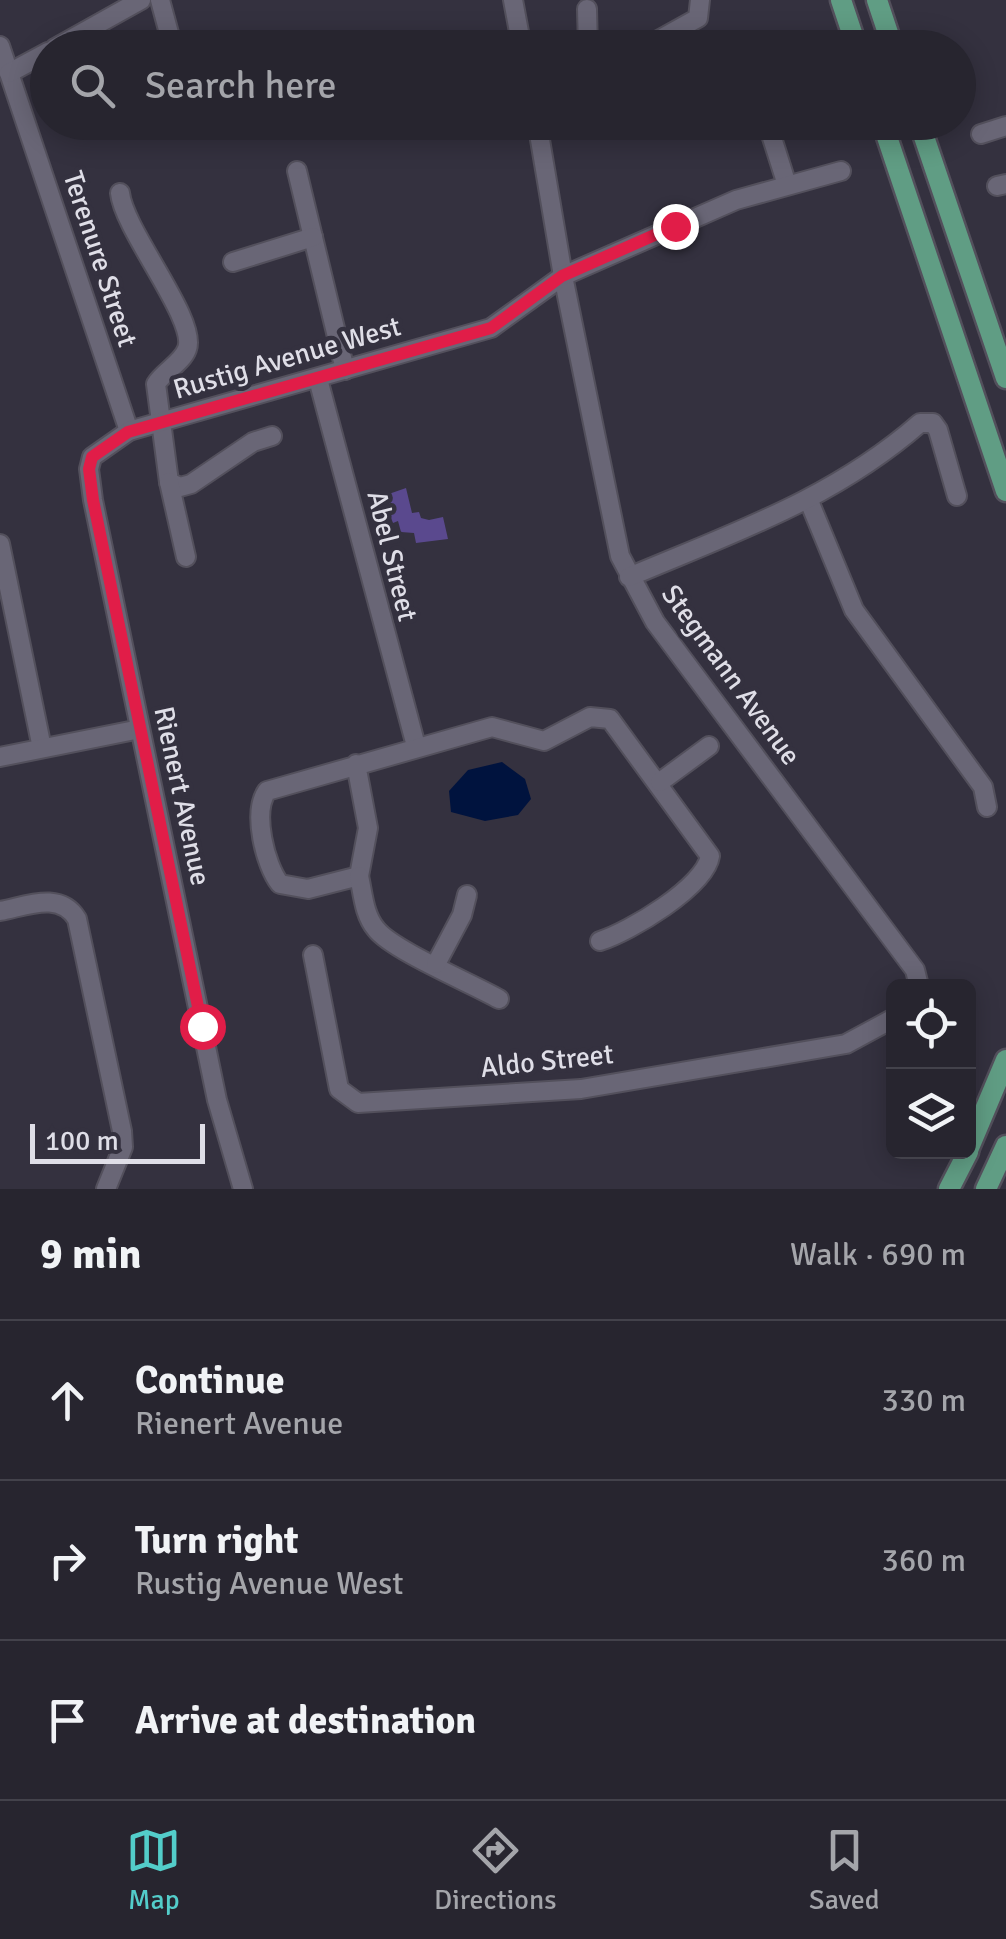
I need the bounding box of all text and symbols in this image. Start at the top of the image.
search box [30,30,976,140]
icon: search [65,58,120,113]
text: Search here [145,62,337,109]
street label: Terenure Street [56,167,144,351]
route end [653,204,699,250]
street label: Rustig Avenue West [169,309,405,407]
street label: Abel Street [359,487,425,625]
street label: Stegmann Avenue [654,578,808,772]
street label: Rienert Avenue [146,703,218,889]
map controls [886,979,976,1159]
button: locate [886,979,976,1069]
route start [180,1004,226,1050]
street label: Aldo Street [479,1037,615,1085]
button: layers [886,1069,976,1159]
scale bar [30,1119,205,1164]
text: 100 m [45,1124,119,1158]
text: 9 min [40,1229,141,1280]
text: Walk · 690 m [790,1235,966,1274]
text: Continue [135,1357,285,1404]
icon: ahead [40,1373,95,1428]
text: 330 m [882,1381,966,1420]
text: Rienert Avenue [135,1404,343,1443]
text: Turn right [135,1517,299,1564]
icon: right [40,1533,95,1588]
text: 360 m [882,1541,966,1580]
text: Rustig Avenue West [135,1564,403,1603]
icon: arrive [40,1693,95,1748]
text: Arrive at destination [135,1697,476,1744]
tab: Map [126,1823,181,1917]
tab: Directions [434,1823,556,1917]
tab: Saved [809,1823,880,1917]

